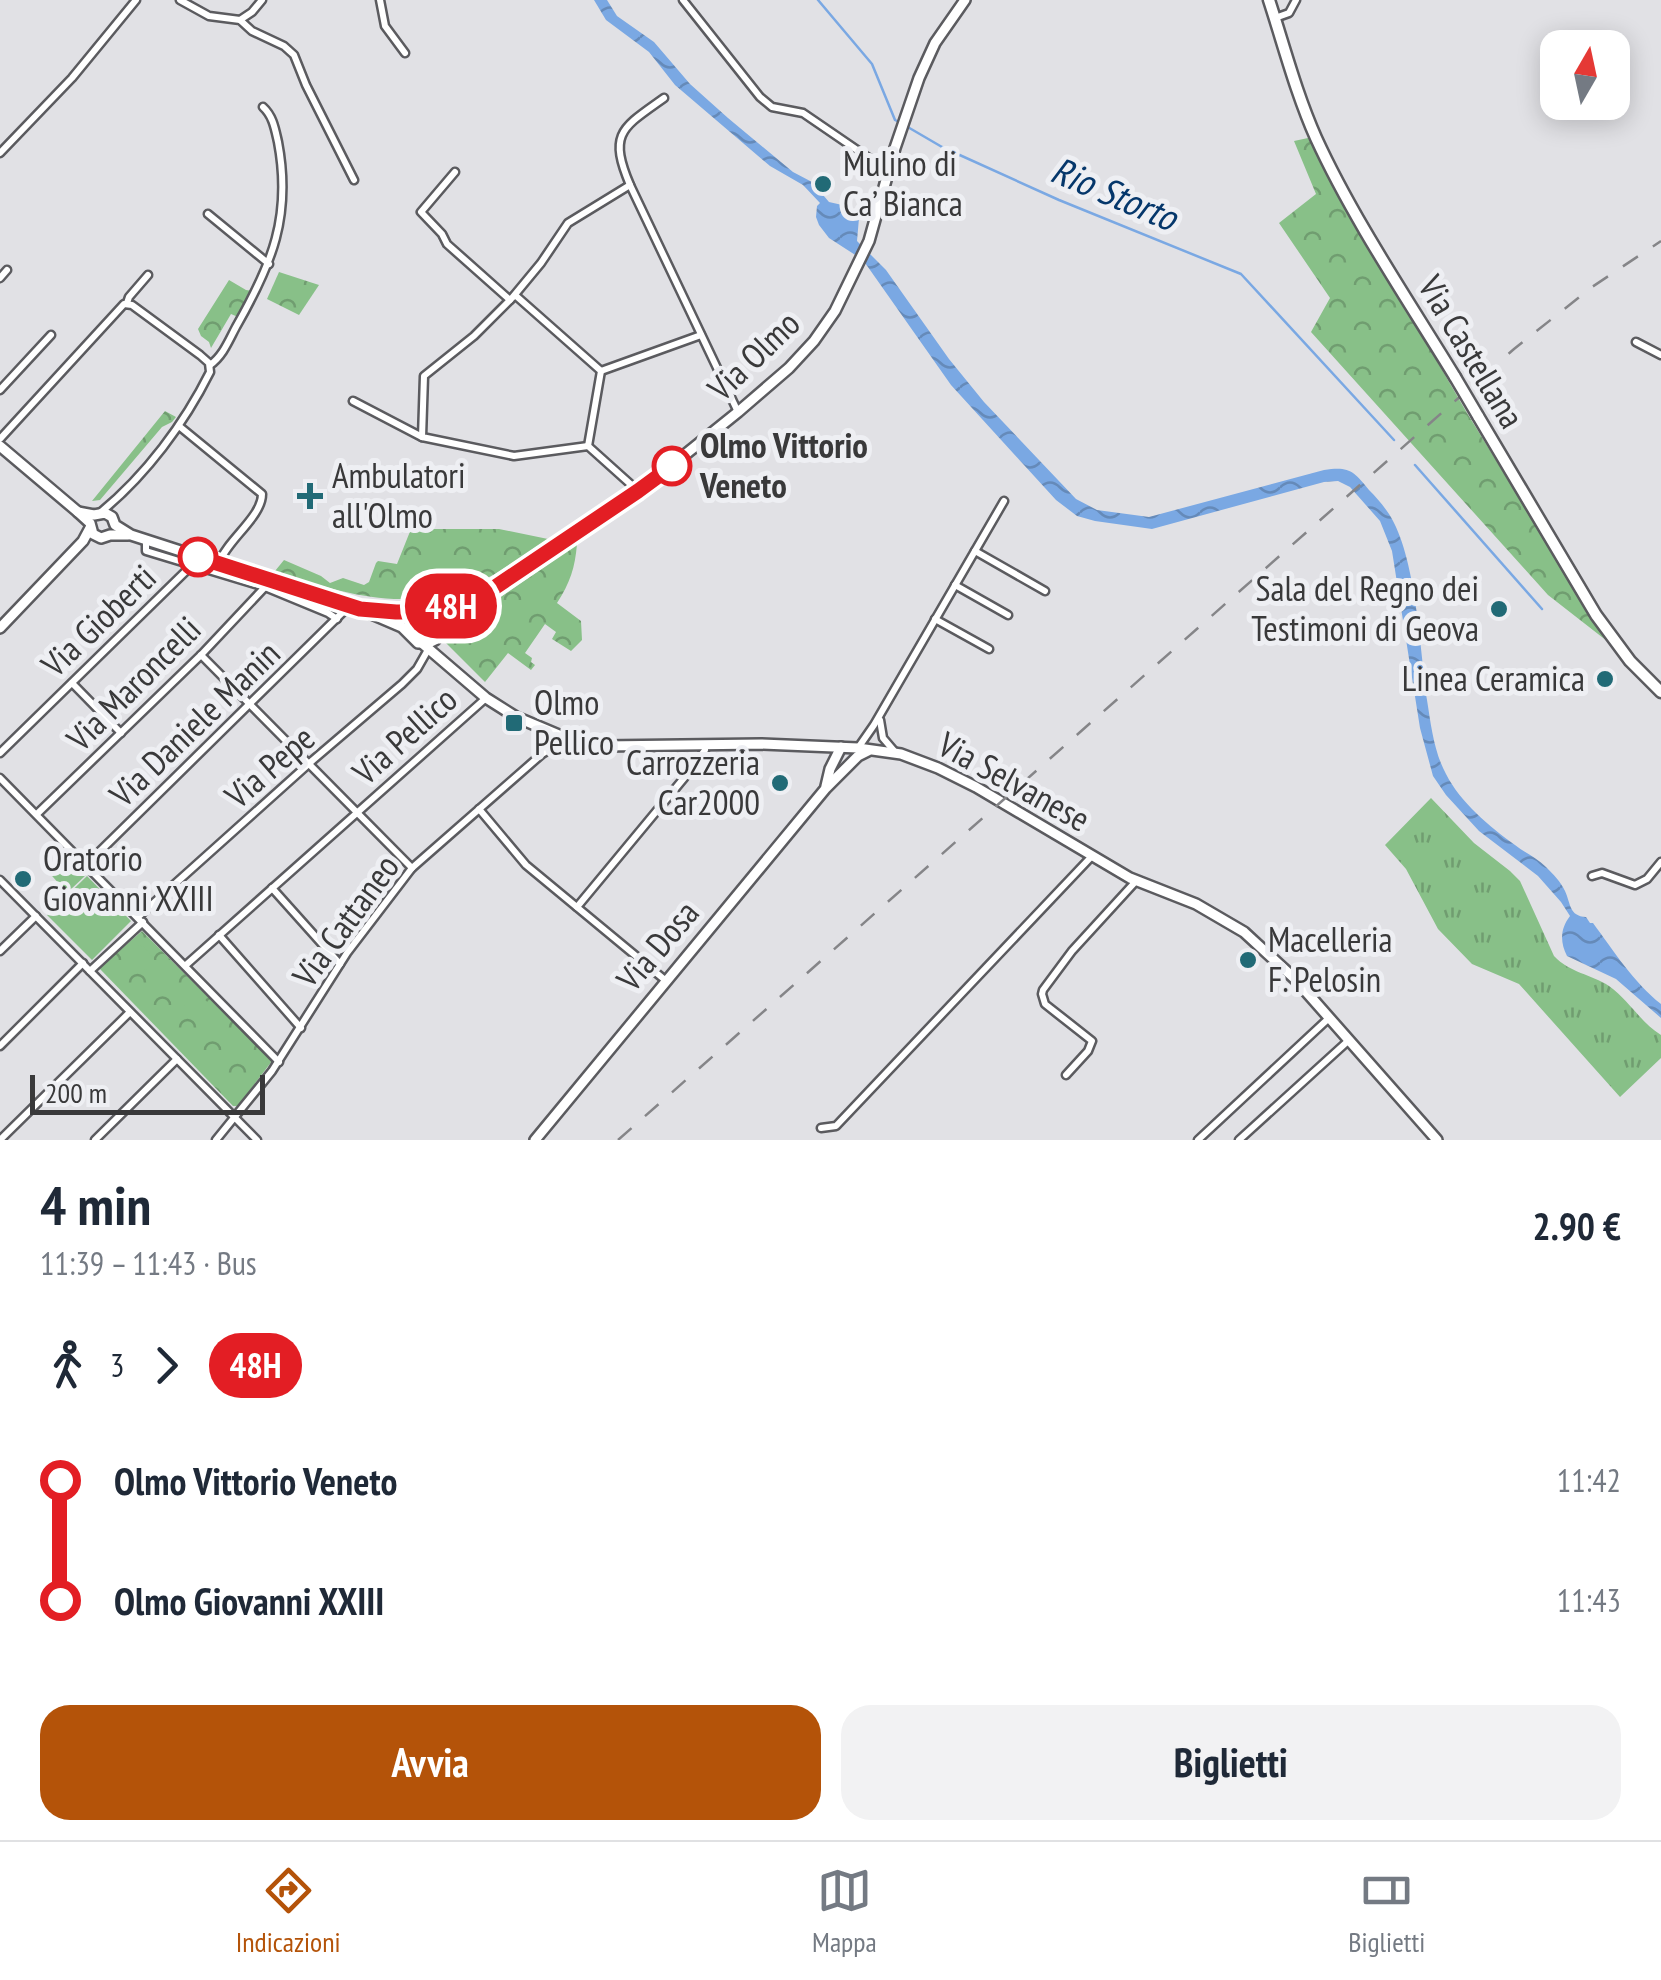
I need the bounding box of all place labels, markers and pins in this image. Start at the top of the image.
place label: Mulino di Ca’ Bianca [843,140,963,226]
marker: Mulino di Ca’ Bianca [812,173,834,195]
place label: Olmo Vittorio Veneto [699,422,868,508]
marker: Olmo Vittorio Veneto [653,447,691,485]
place label: Ambulatori all'Olmo [332,452,466,538]
marker: Ambulatori all'Olmo [297,483,323,509]
unlabelled marker [179,538,217,576]
place label: Sala del Regno dei Testimoni di Geova [1251,565,1479,651]
marker: Sala del Regno dei Testimoni di Geova [1488,598,1510,620]
place label: Linea Ceramica [1402,655,1585,701]
marker: Linea Ceramica [1594,668,1616,690]
place label: Olmo Pellico [534,679,614,765]
marker: Olmo Pellico [503,712,525,734]
place label: Carrozzeria Car2000 [626,739,760,825]
marker: Carrozzeria Car2000 [769,772,791,794]
place label: Oratorio Giovanni XXIII [43,835,214,921]
marker: Oratorio Giovanni XXIII [12,868,34,890]
place label: Macelleria F. Pelosin [1268,916,1393,1002]
marker: Macelleria F. Pelosin [1237,949,1259,971]

